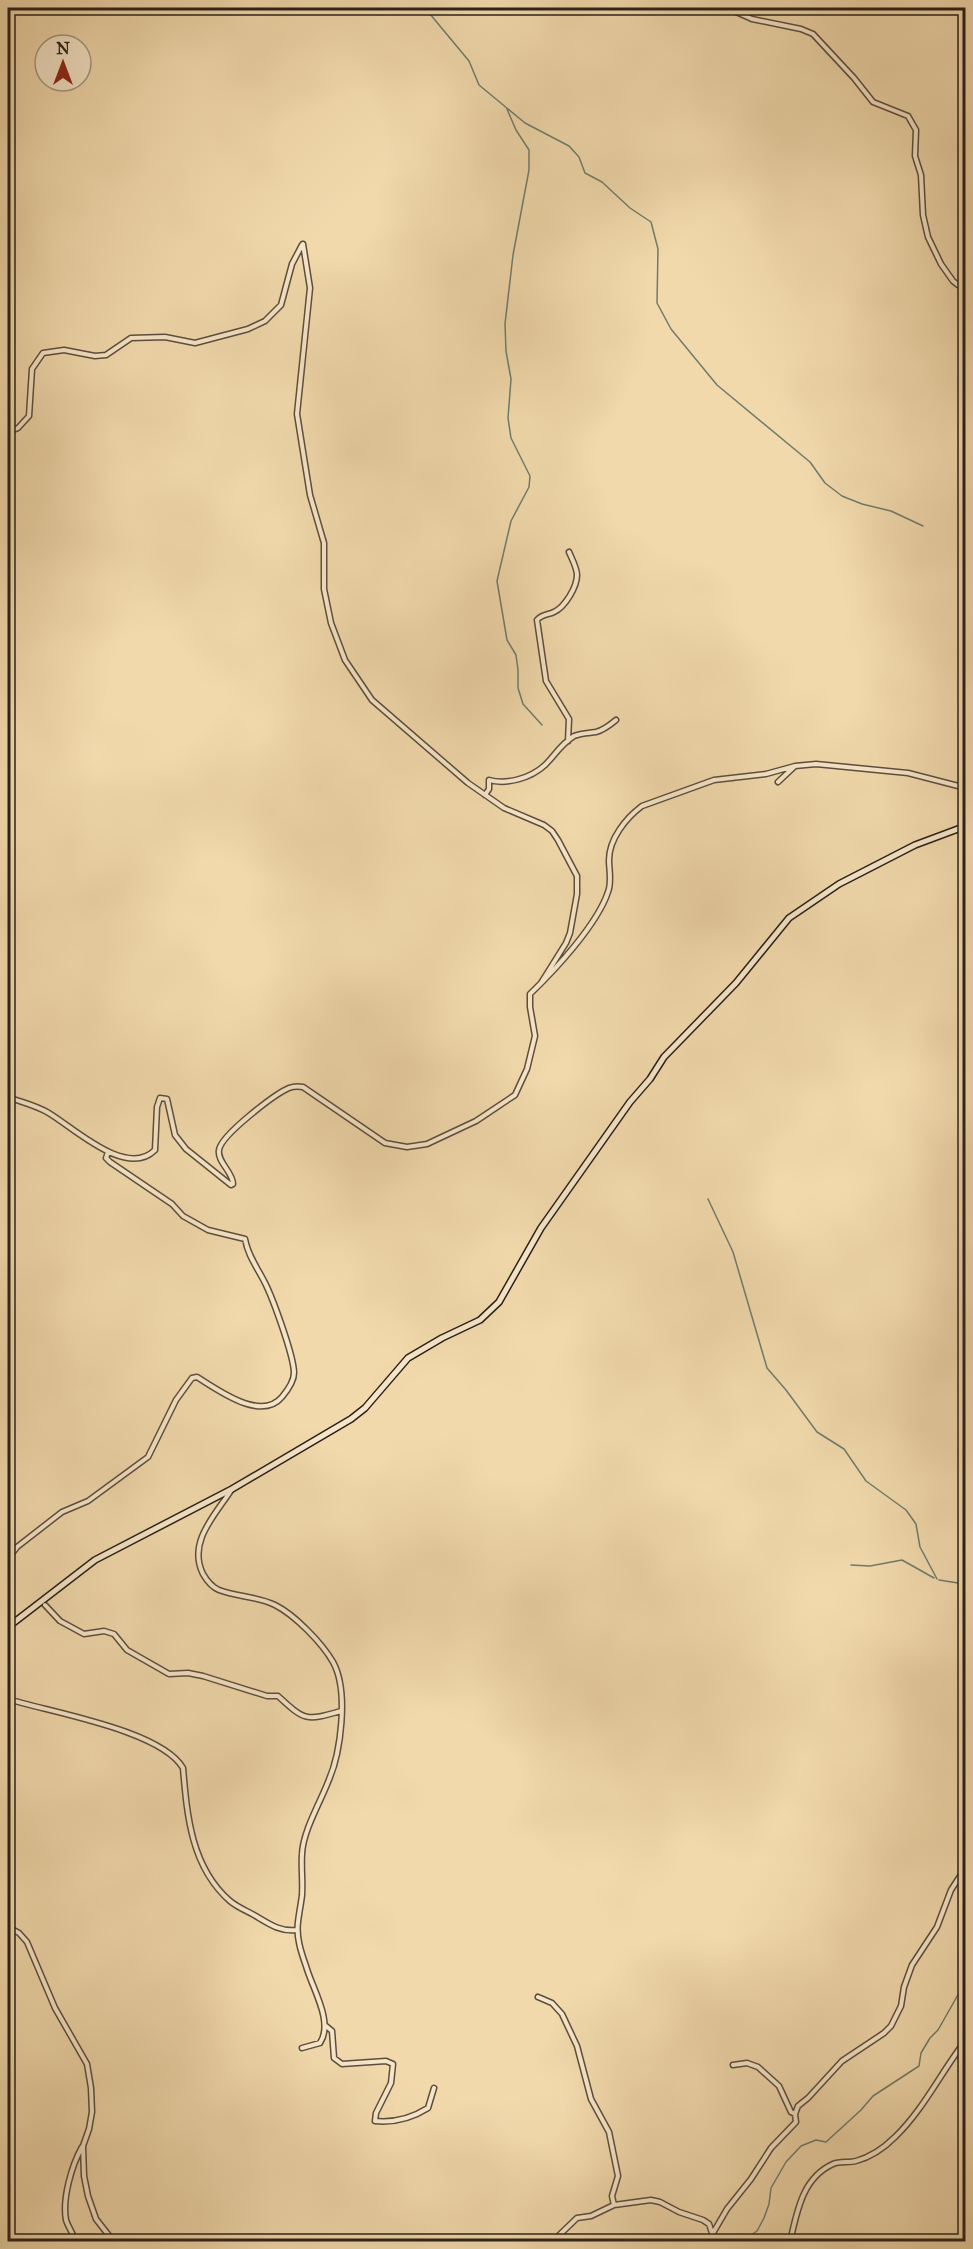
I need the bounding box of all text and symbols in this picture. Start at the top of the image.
north arrow [33,33,93,93]
text: N [56,39,70,58]

